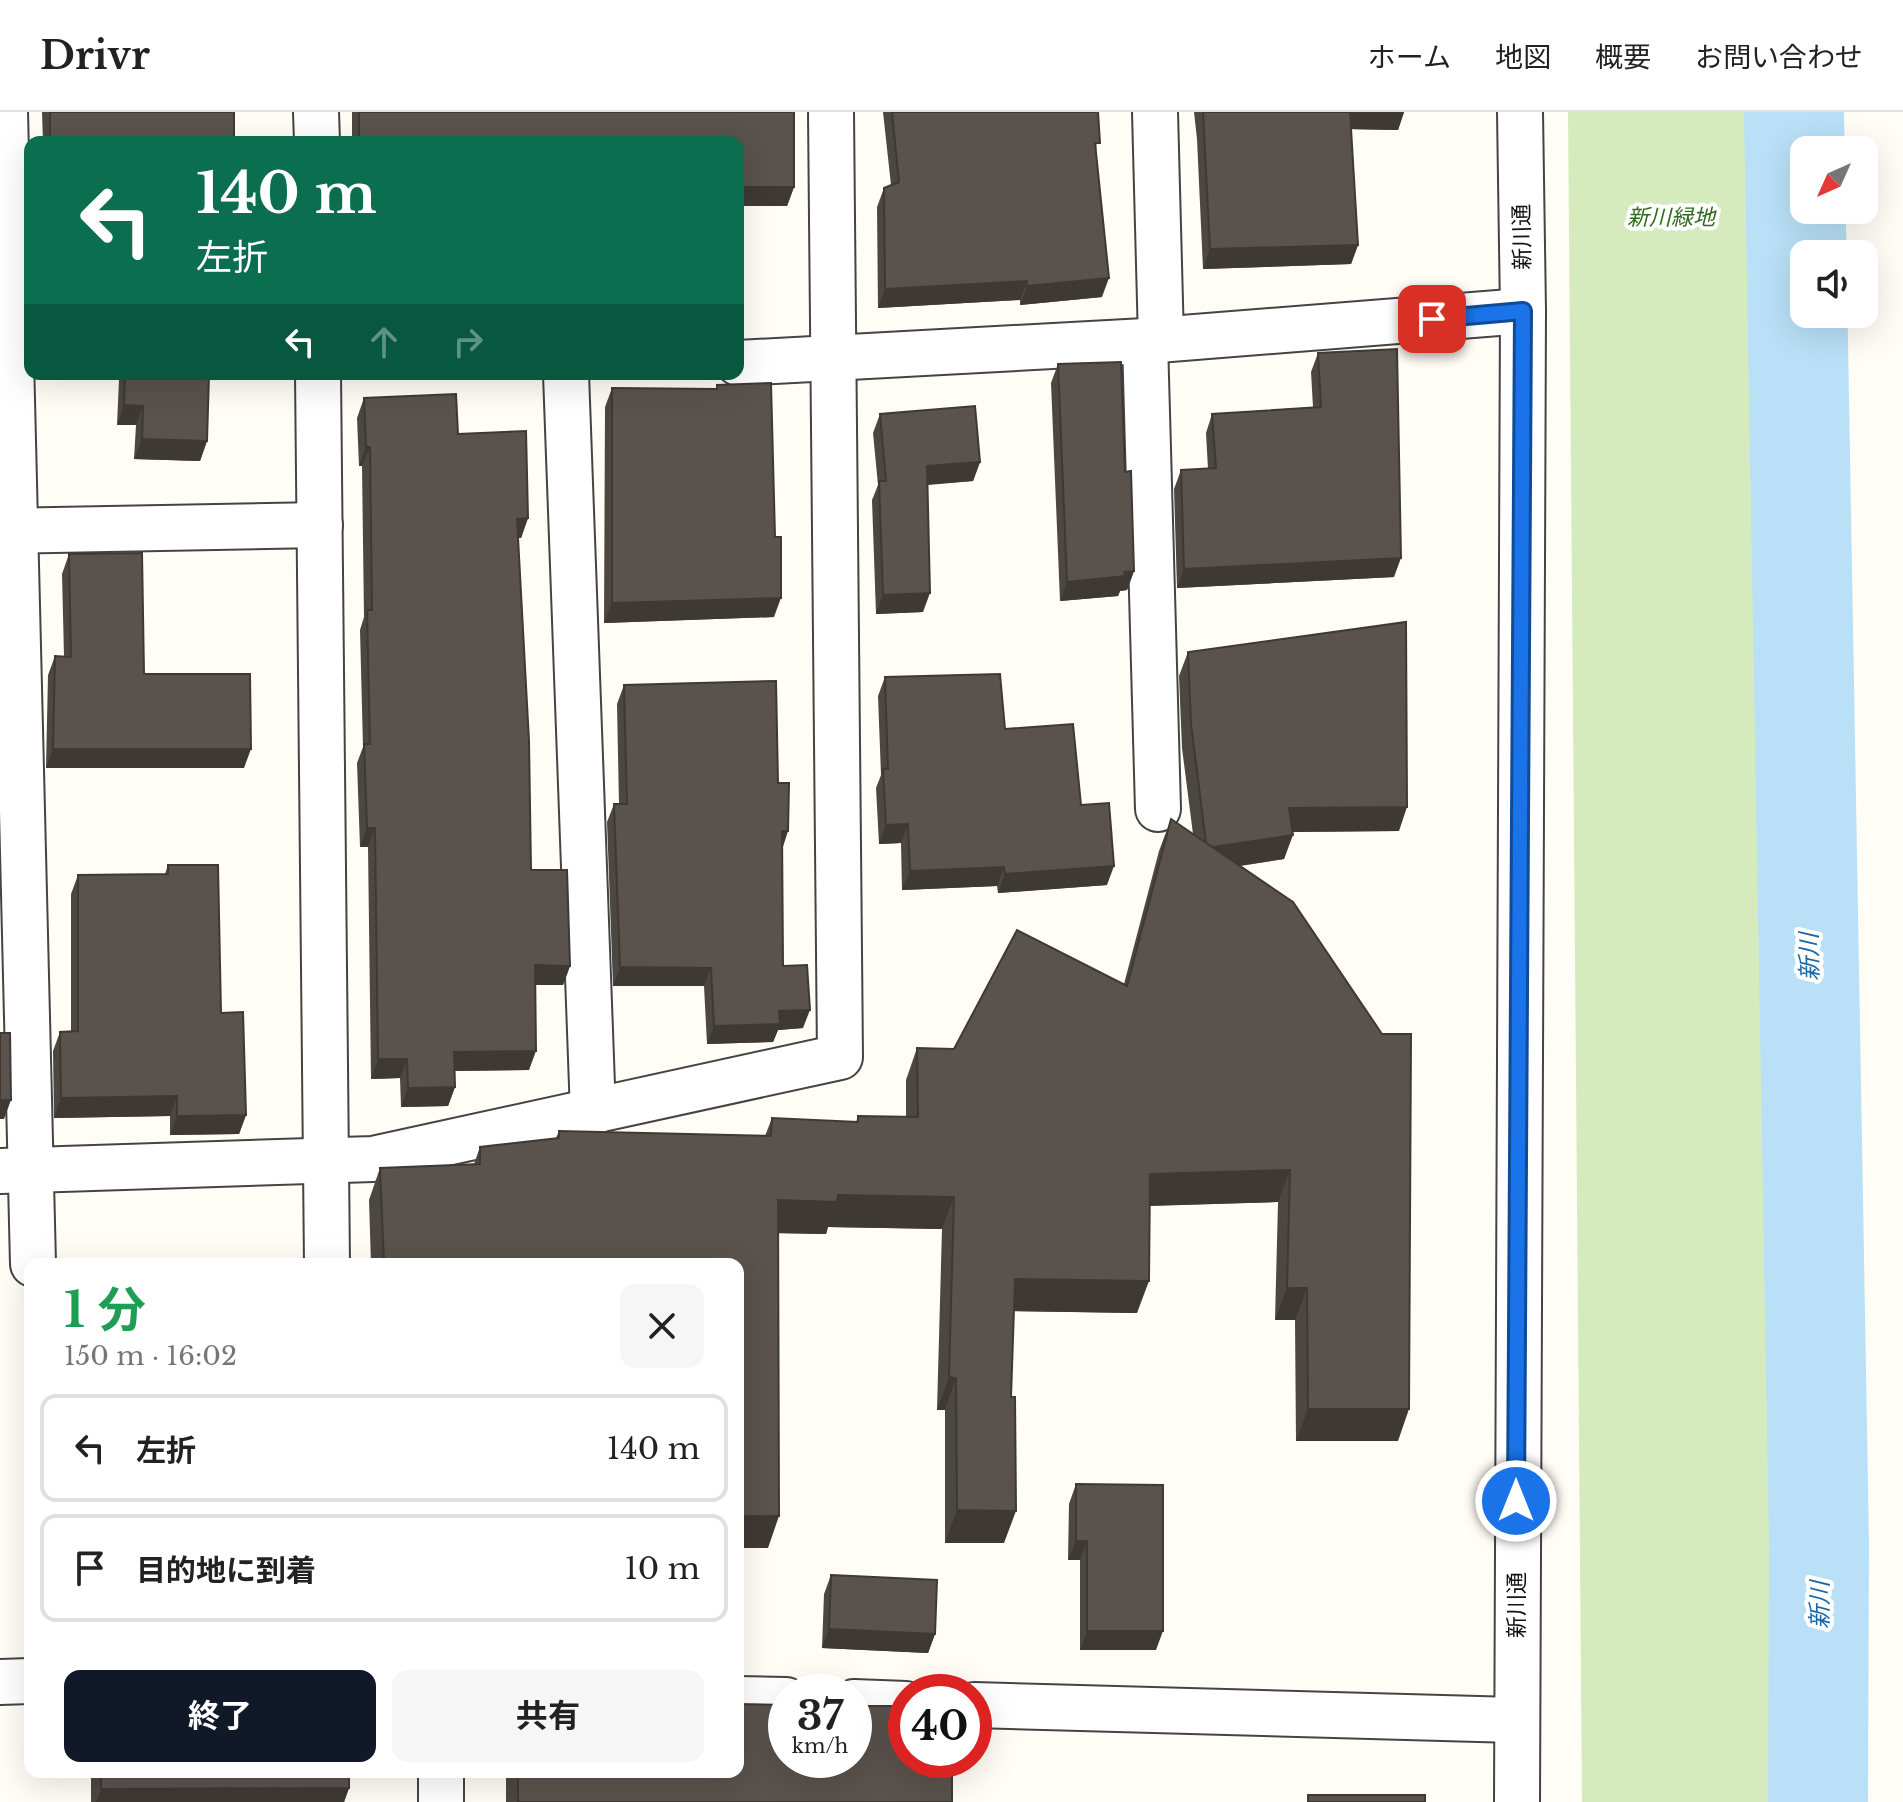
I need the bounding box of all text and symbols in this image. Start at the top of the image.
text: Drivr [40,32,150,79]
text: ホーム [1368,40,1451,75]
text: 地図 [1495,40,1551,75]
text: 概要 [1595,40,1651,75]
text: お問い合わせ [1695,40,1863,75]
north arrow [1790,136,1878,224]
map controls [1790,136,1878,328]
text: 140 m [196,159,377,228]
icon: left [64,168,168,272]
street label: 新川通 [1508,204,1536,270]
park label: 新川緑地 [1627,204,1717,231]
text: 左折 [196,235,268,280]
button: sound [1790,240,1878,328]
pin [1398,285,1466,353]
icon: arrive [1410,297,1454,341]
icon: left [278,320,322,364]
icon: ahead [362,320,406,364]
icon: right [446,320,490,364]
water label: 新川 [1794,930,1824,981]
text: 1 分 [64,1280,146,1340]
button: close [620,1284,704,1368]
text: 150 m · 16:02 [64,1340,237,1372]
icon: left [68,1426,112,1470]
text: 140 m [607,1430,700,1467]
text: 左折 [136,1432,196,1469]
position arrow [1474,1459,1558,1543]
icon: arrive [68,1546,112,1590]
text: 10 m [624,1550,700,1587]
text: 目的地に到着 [136,1552,316,1589]
street label: 新川通 [1503,1572,1530,1638]
water label: 新川 [1805,1578,1834,1629]
button: 終了 [64,1670,376,1762]
button: 共有 [392,1670,704,1762]
speed limit sign: 40 [888,1674,992,1778]
text: 37 [797,1691,843,1741]
text: km/h [792,1734,848,1758]

